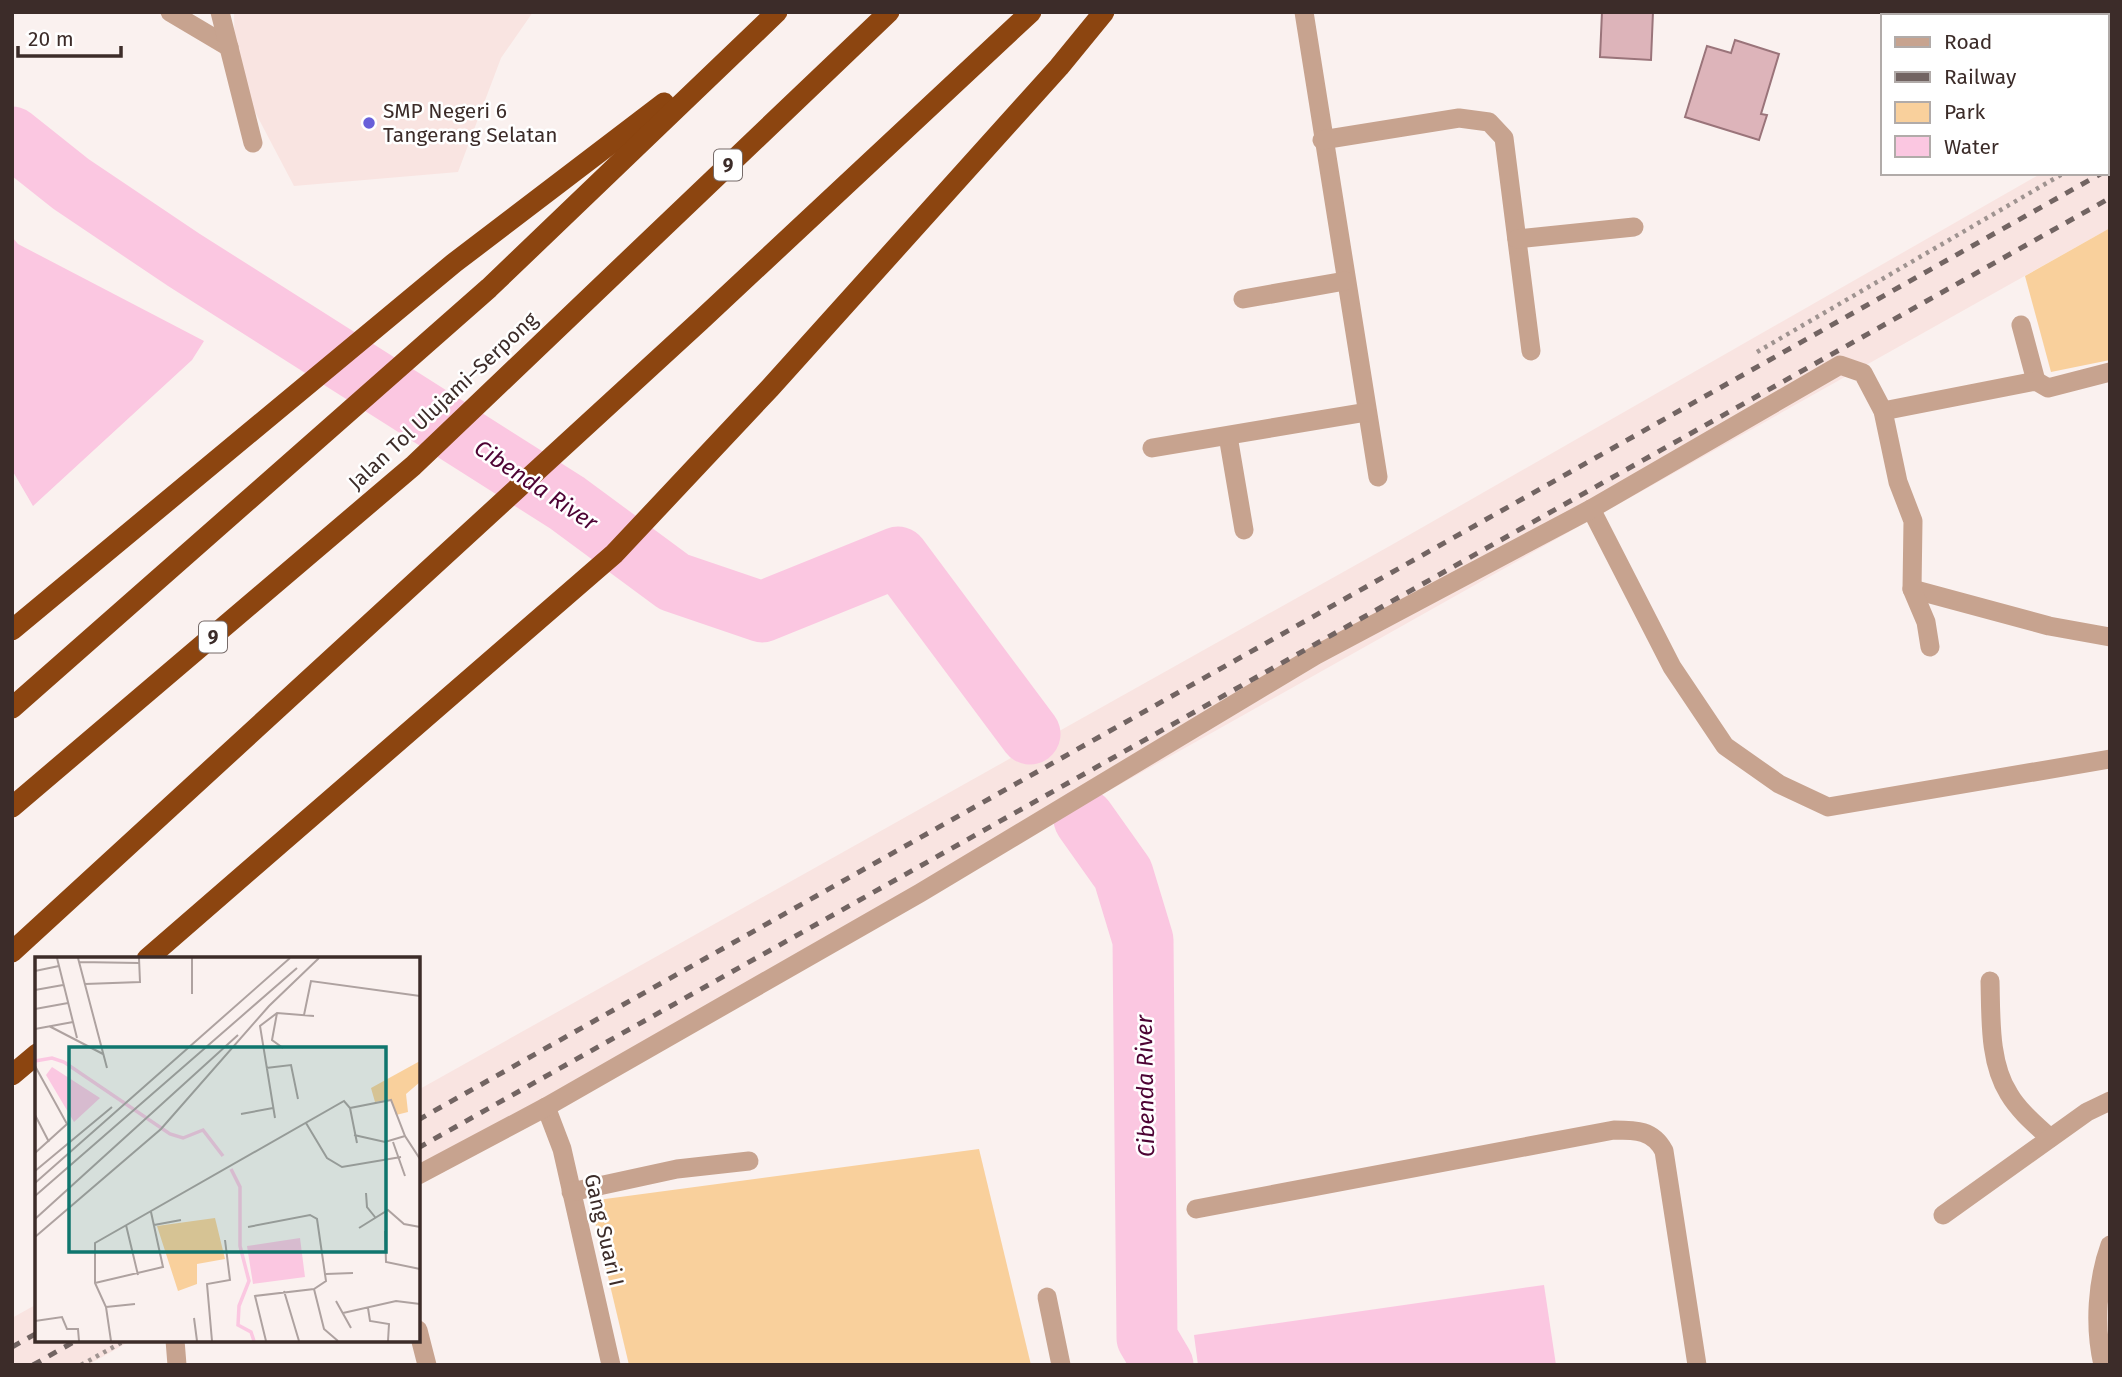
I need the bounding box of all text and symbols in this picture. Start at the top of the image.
scale bar [18,14,121,58]
legend [1881,14,2108,175]
text: 20 m [28,26,74,52]
text: Road [1944,29,1992,55]
text: Railway [1944,64,2017,90]
place label: SMP Negeri 6 Tangerang Selatan [383,98,558,148]
text: Park [1944,99,1986,125]
marker: SMP Negeri 6 Tangerang Selatan [361,115,377,131]
text: Water [1944,134,1999,160]
road number: 9 [714,150,742,181]
street label: Jalan Tol Ulujami–Serpong [343,306,543,495]
water label: Cibenda River [469,434,604,537]
road number: 9 [199,622,227,652]
inset map [35,957,420,1342]
water label: Cibenda River [1130,1013,1160,1157]
street label: Gang Suari I [578,1171,630,1289]

